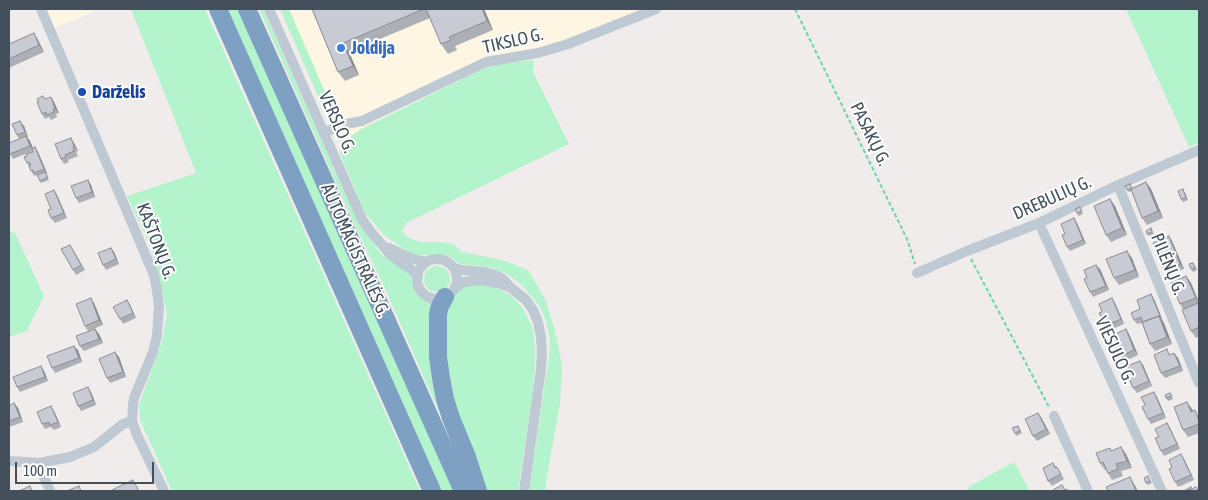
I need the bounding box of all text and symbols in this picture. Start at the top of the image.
street label: TIKSLO G. [481,24,545,58]
place label: Joldija [351,37,395,59]
marker: Joldija [335,42,347,54]
place label: Darželis [92,81,145,103]
marker: Darželis [76,86,88,98]
street label: VERSLO G. [314,88,360,156]
street label: PASAKŲ G. [845,99,895,169]
street label: DREBULIŲ G. [1010,171,1094,225]
street label: AUTOMAGISTRALĖS G. [316,180,394,320]
street label: KAŠTONŲ G. [132,200,180,282]
street label: PILĖNŲ G. [1146,230,1190,298]
street label: VIESULO G. [1090,313,1140,387]
scale bar [18,452,156,484]
text: 100 m [23,462,57,479]

